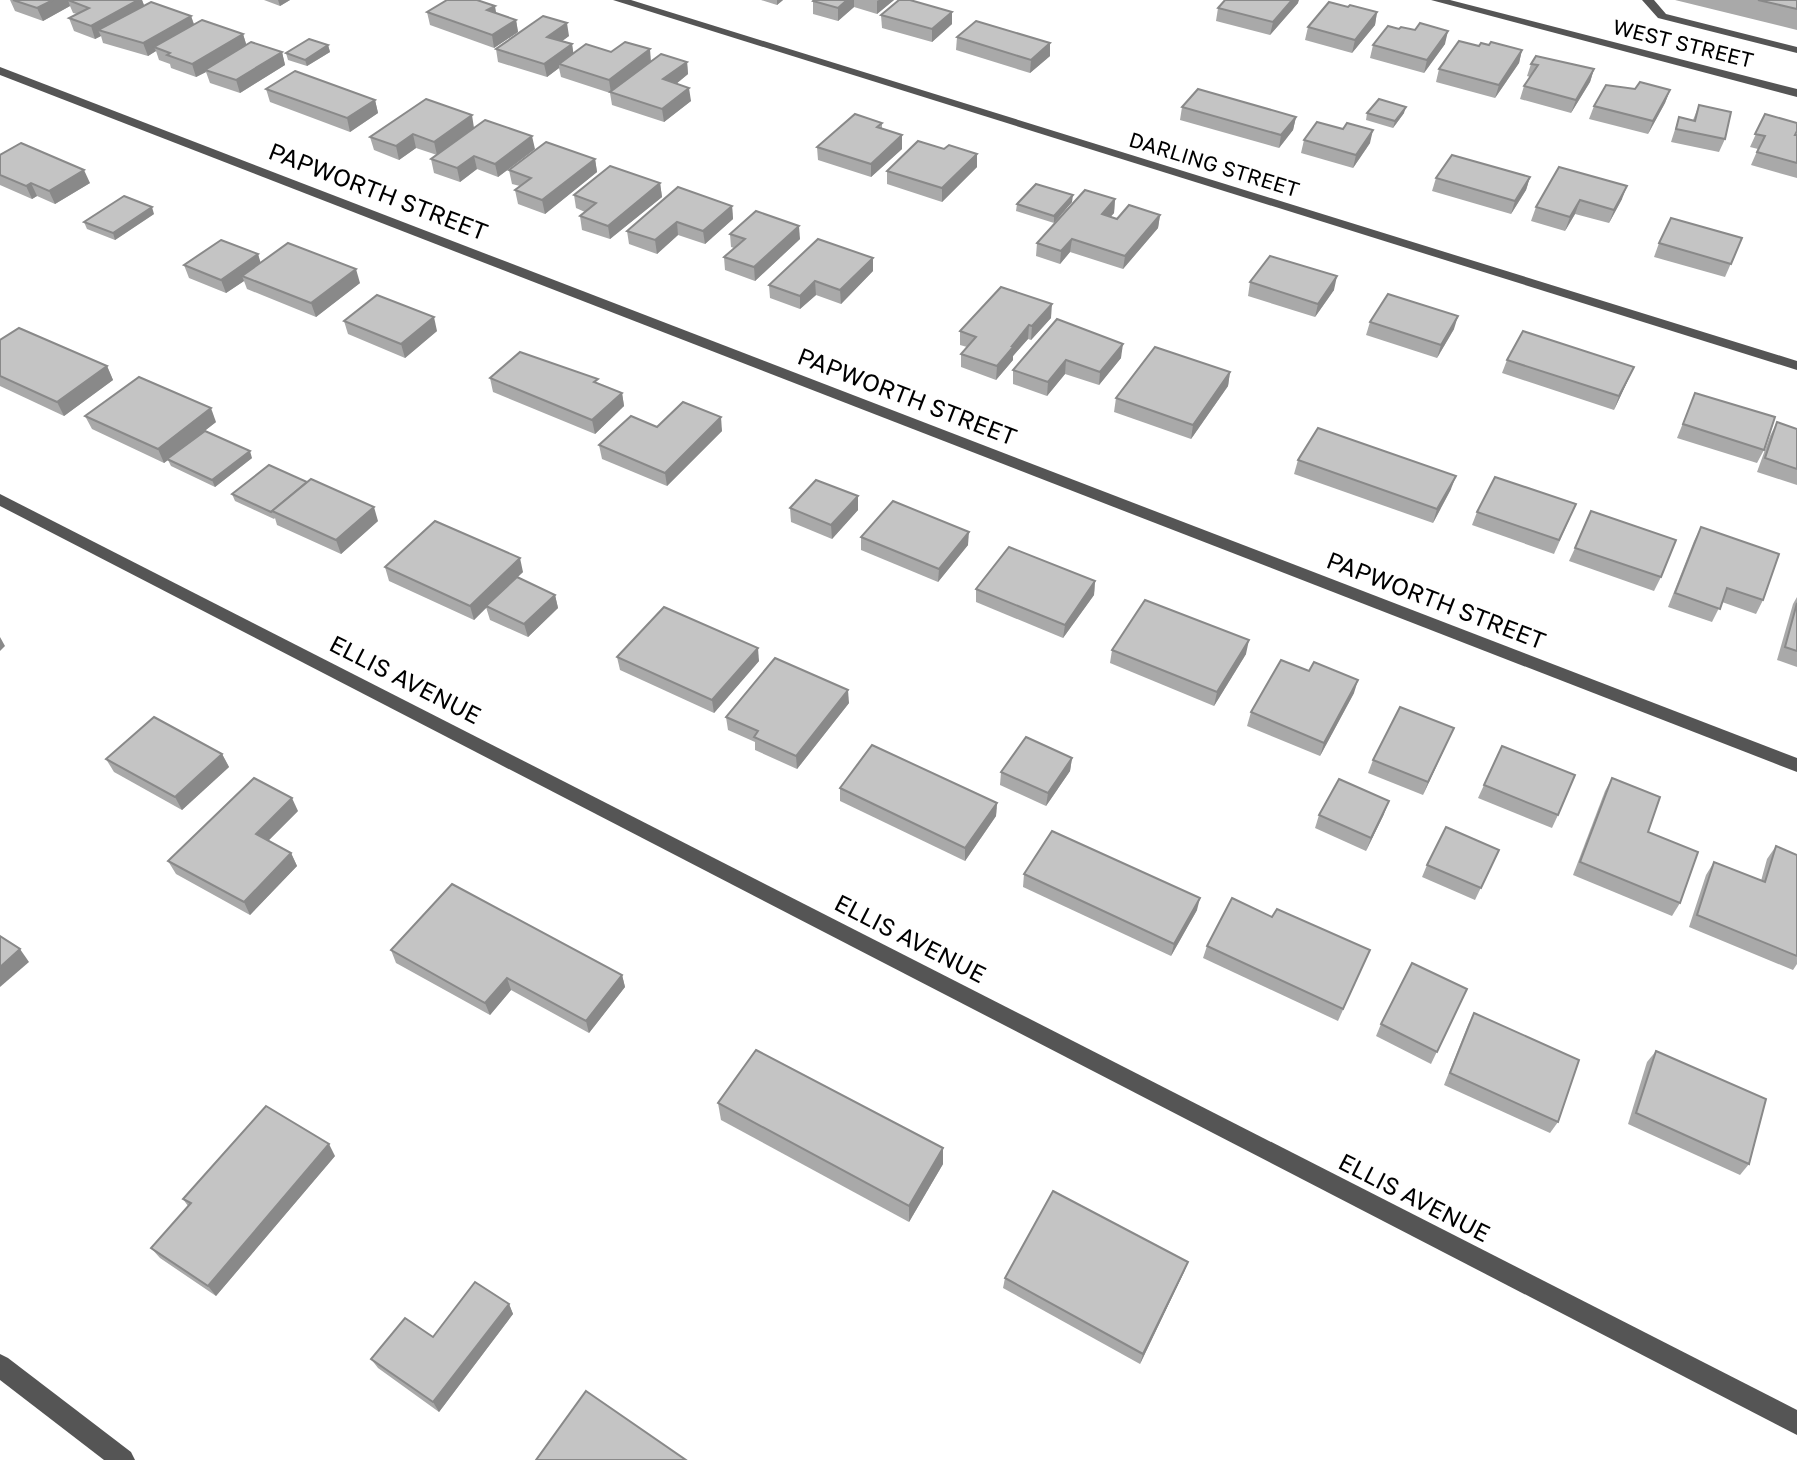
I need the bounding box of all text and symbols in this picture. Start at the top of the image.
street label: WEST STREET [1610,13,1756,73]
street label: DARLING STREET [1126,126,1303,202]
street label: PAPWORTH STREET [265,135,492,246]
street label: PAPWORTH STREET [794,340,1021,451]
street label: PAPWORTH STREET [1323,544,1550,655]
street label: ELLIS AVENUE [325,628,486,729]
street label: ELLIS AVENUE [830,887,991,988]
street label: ELLIS AVENUE [1334,1146,1495,1247]

